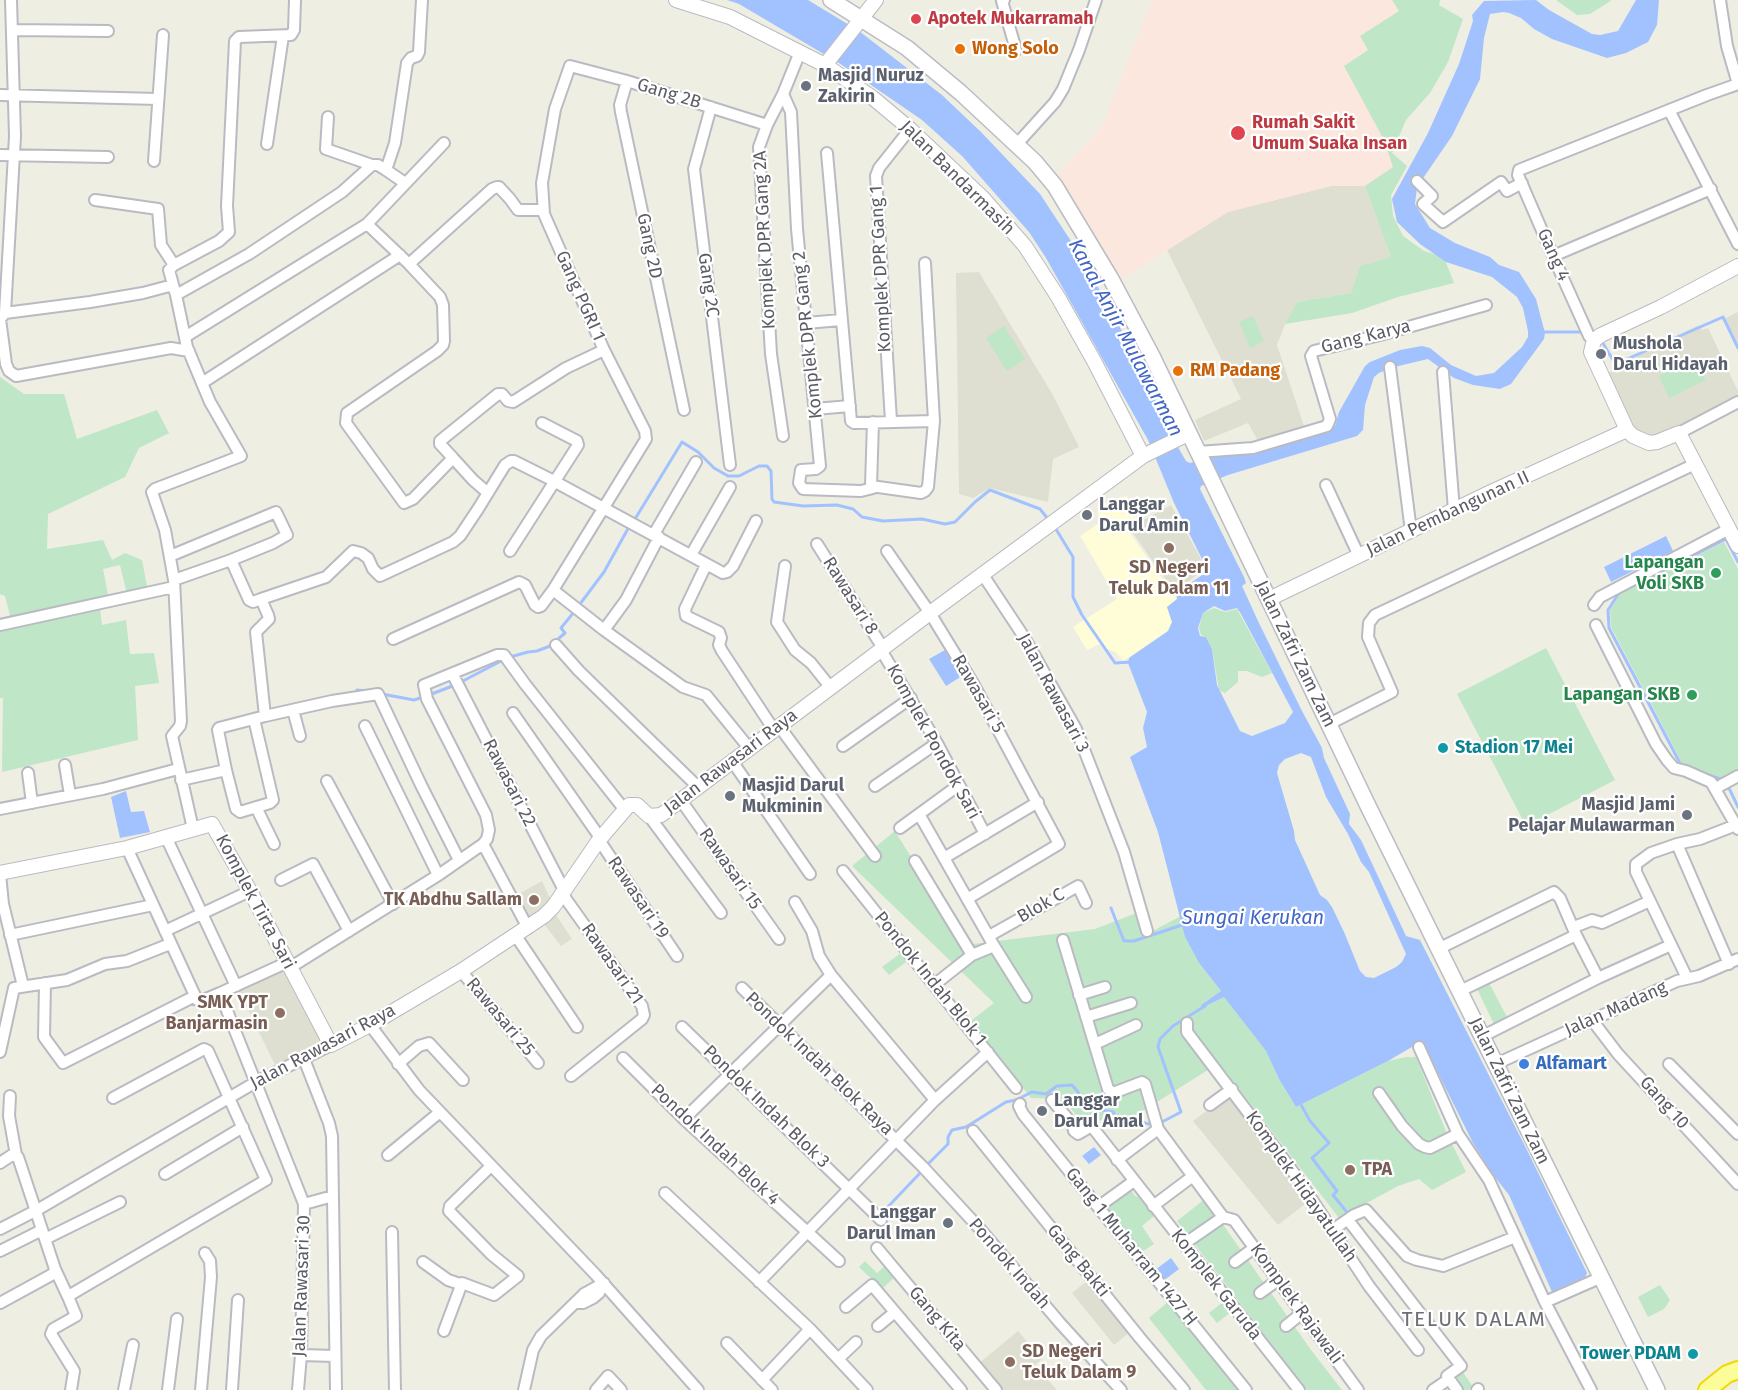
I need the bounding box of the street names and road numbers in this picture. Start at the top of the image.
street label: Gang 2B [634,74,704,114]
street label: Jalan Bandarmasih [895,116,1019,240]
street label: Komplek DPR Gang 2A [750,150,780,330]
street label: Komplek DPR Gang 1 [866,185,896,353]
street label: Gang 2D [632,211,666,281]
street label: Gang 4 [1532,225,1574,285]
street label: Gang PGRI 1 [551,248,609,344]
street label: Komplek DPR Gang 2 [788,250,828,420]
street label: Gang 2C [693,251,723,319]
street label: Gang Karya [1319,315,1413,359]
street label: Jalan Pembangunan II [1363,467,1533,561]
street label: Rawasari 8 [818,553,882,639]
street label: Jalan Zafri Zam Zam [1250,577,1340,731]
street label: Jalan Rawasari 3 [1013,630,1093,756]
street label: Rawasari 5 [947,651,1009,737]
street label: Komplek Pondok Sari [881,661,985,823]
street label: Jalan Rawasari Raya [660,705,802,819]
street label: Rawasari 22 [478,736,540,830]
street label: Rawasari 15 [694,824,766,914]
street label: Komplek Tirta Sari [210,831,300,973]
street label: Rawasari 19 [603,853,673,943]
street label: Blok C [1014,884,1068,928]
street label: Pondok Indah Blok 1 [869,908,991,1050]
street label: Rawasari 21 [576,919,648,1009]
street label: Rawasari 25 [461,973,539,1061]
street label: Jalan Madang [1562,977,1670,1041]
street label: Pondok Indah Blok Raya [741,988,897,1140]
street label: Jalan Rawasari Raya [247,1000,399,1094]
street label: Jalan Zafri Zam Zam [1464,1014,1554,1168]
street label: Pondok Indah Blok 3 [698,1041,834,1173]
street label: Gang 10 [1635,1072,1693,1134]
street label: Pondok Indah Blok 4 [646,1080,784,1210]
street label: Komplek Hidayatullah [1241,1107,1361,1267]
street label: Gang 1 Muharram 1427 H [1061,1164,1201,1330]
street label: Pondok Indah [964,1214,1054,1314]
street label: Jalan Rawasari 30 [289,1215,315,1357]
street label: Gang Bakti [1042,1220,1114,1302]
street label: Komplek Garuda [1166,1225,1266,1345]
street label: Komplek Rajawali [1245,1240,1347,1368]
street label: Gang Kita [904,1282,970,1356]

